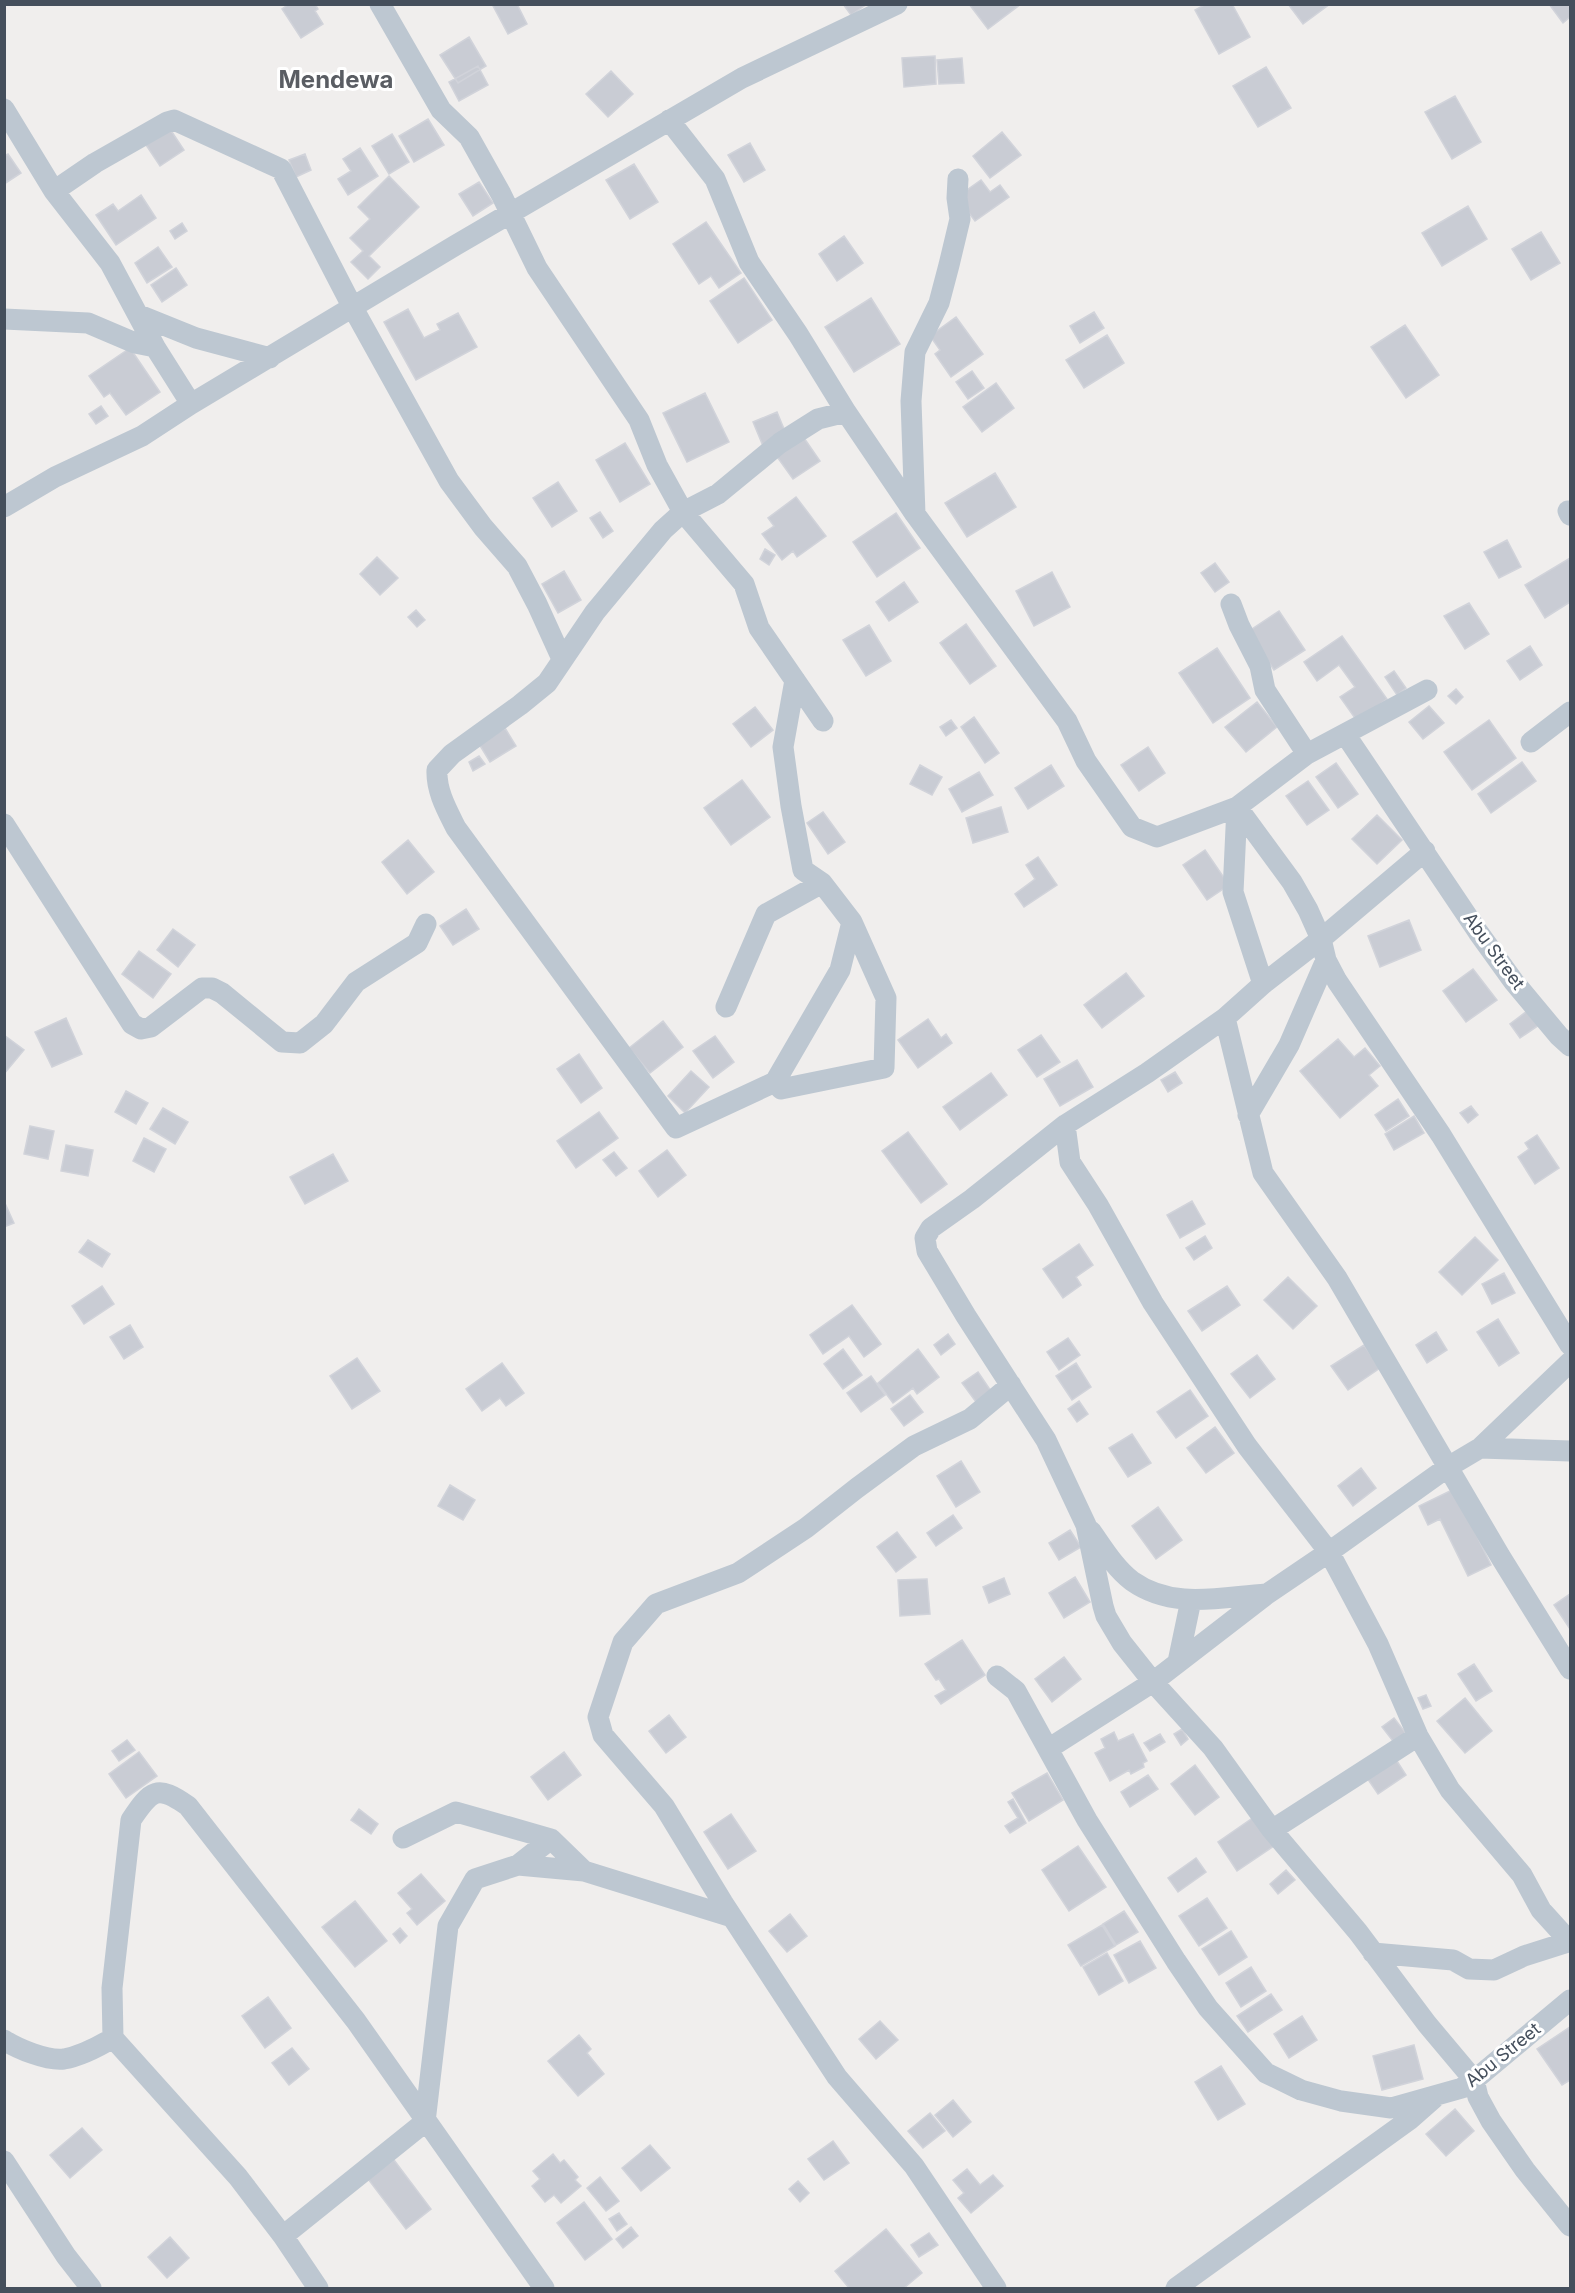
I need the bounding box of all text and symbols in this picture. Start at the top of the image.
district label: Mendewa [279,65,393,94]
street label: Abu Street [1459,908,1529,993]
street label: Abu Street [1461,2018,1544,2091]

